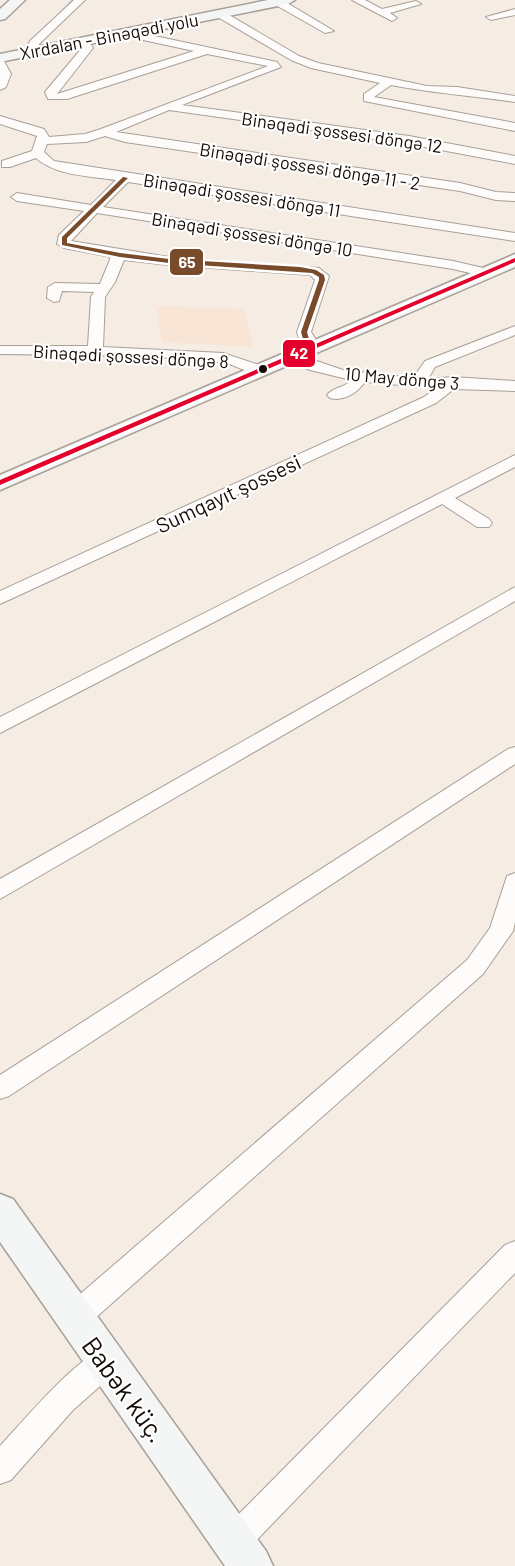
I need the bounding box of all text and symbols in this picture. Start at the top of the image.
street label: Xırdalan - Binəqədi yolu [18,8,200,64]
street label: Binəqədi şossesi döngə 12 [240,107,444,157]
street label: Binəqədi şossesi döngə 11 - 2 [198,138,422,194]
street label: Binəqədi şossesi döngə 11 [142,169,342,221]
street label: Binəqədi şossesi döngə 10 [150,207,354,261]
line badge: 65 [169,248,204,276]
text: 65 [178,252,196,271]
line badge: 42 [282,339,316,368]
street label: Binəqədi şossesi döngə 8 [33,340,229,372]
text: 42 [290,343,308,362]
street label: 10 May döngə 3 [344,362,460,394]
unlabelled marker [257,363,269,375]
street label: Sumqayıt şossesi [152,448,304,538]
street label: Babək küç. [76,1330,174,1448]

